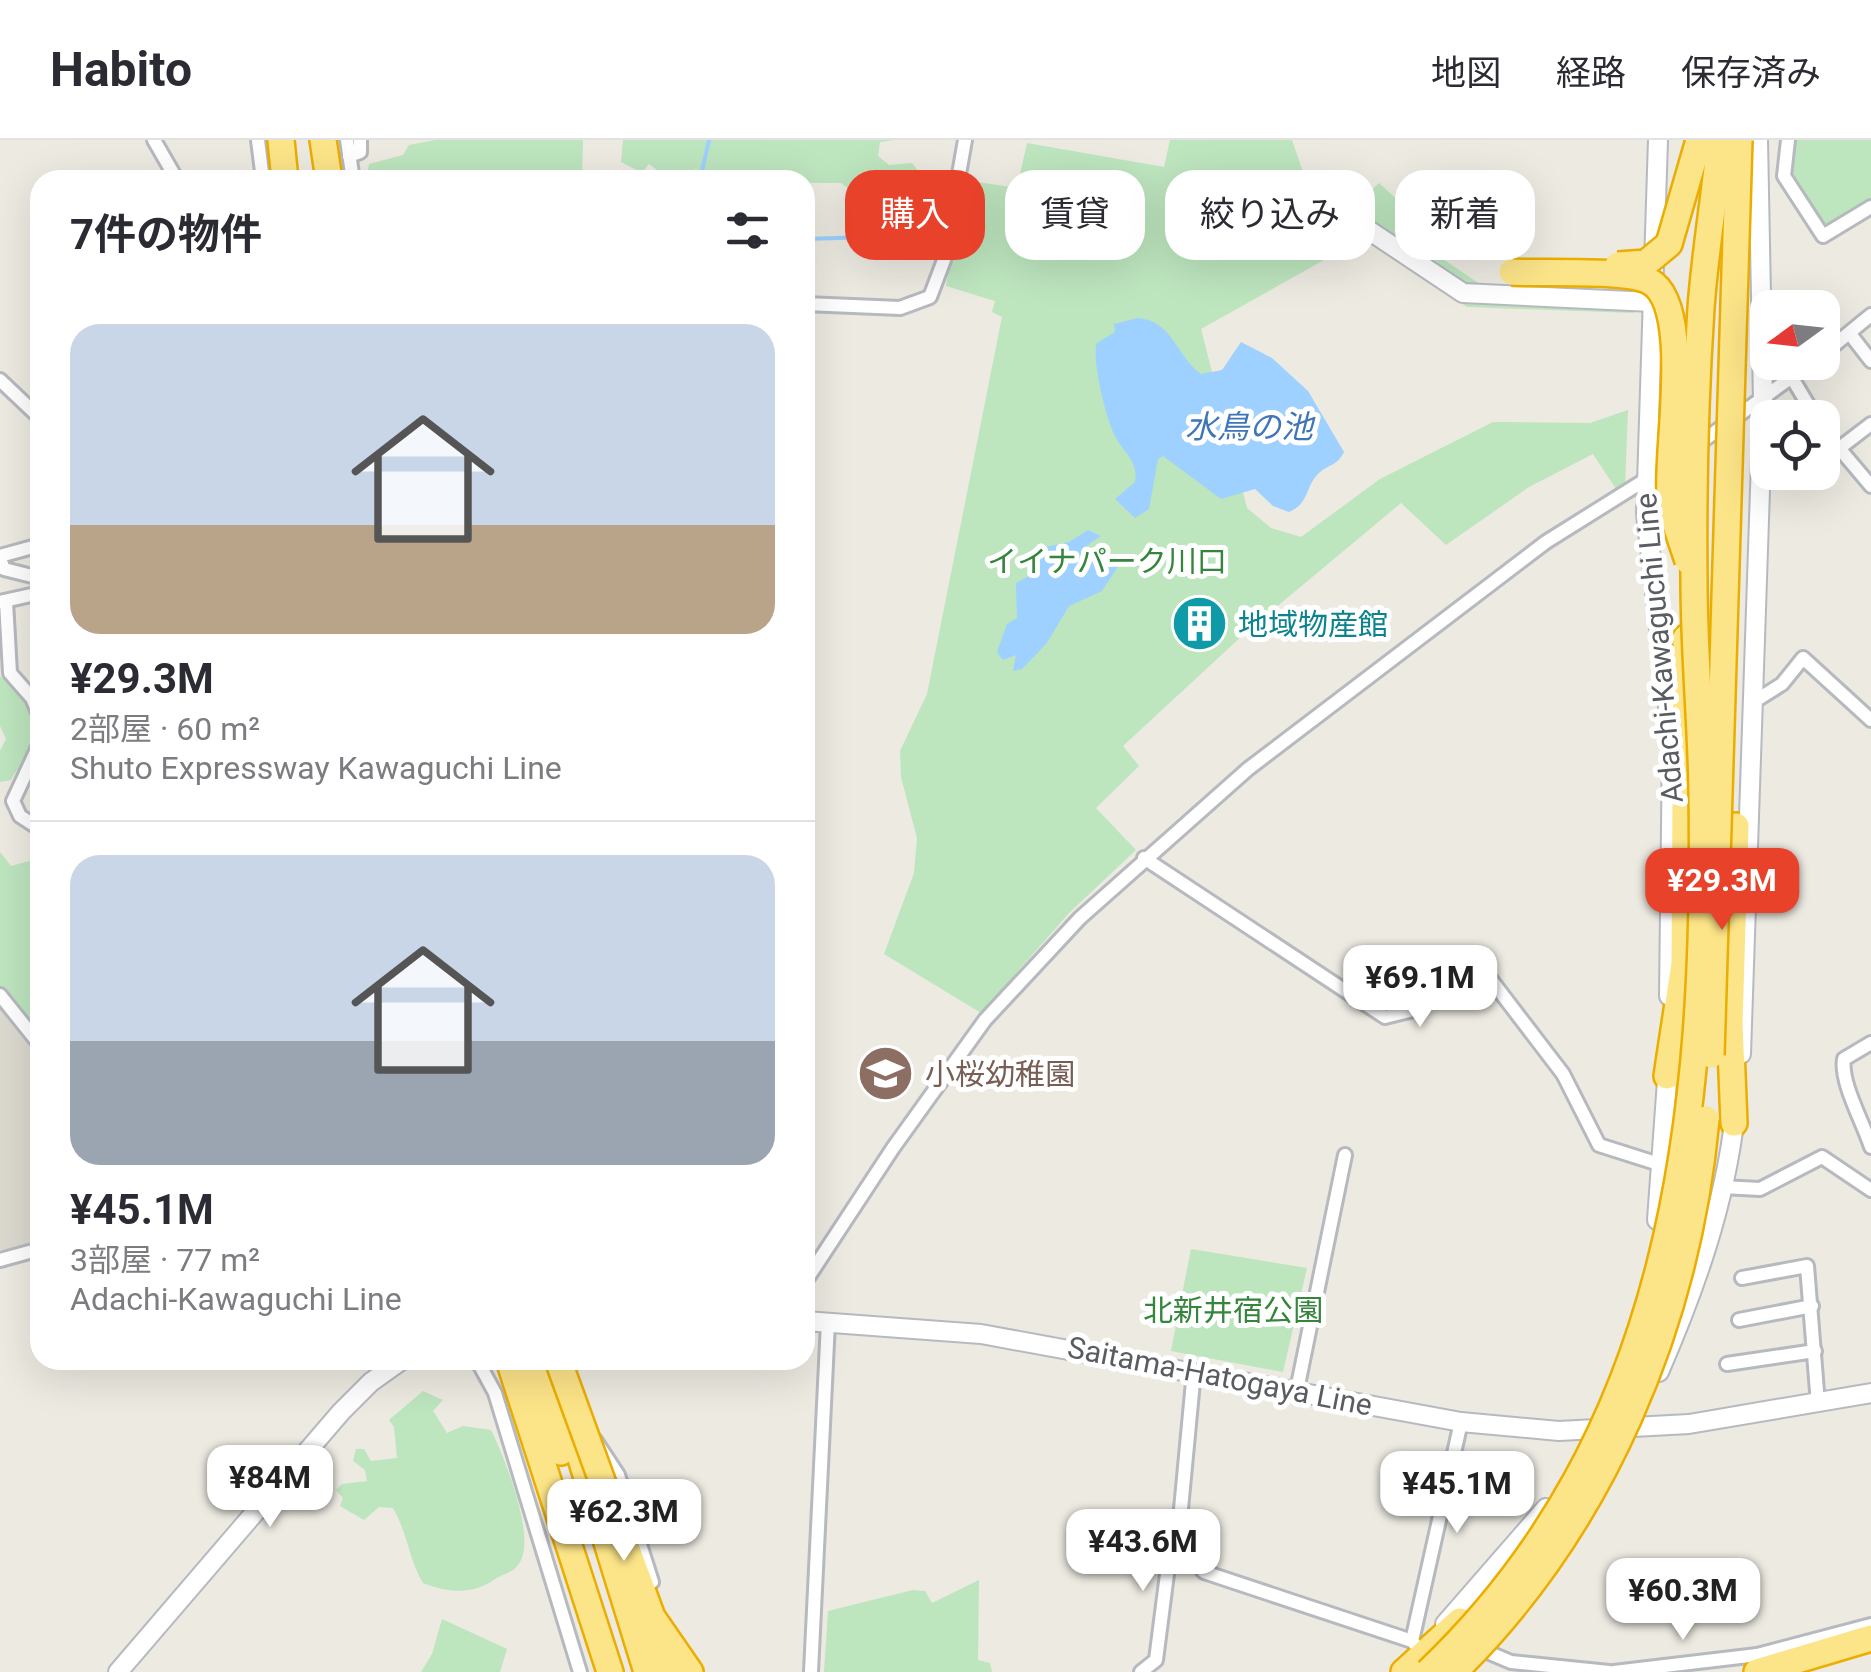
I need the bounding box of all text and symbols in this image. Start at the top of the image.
text: Habito [50,41,192,98]
text: 地図 [1431,53,1501,94]
text: 経路 [1556,53,1626,94]
text: 保存済み [1681,53,1821,94]
chip: 購入 [845,170,985,260]
chip: 賃貸 [1005,170,1145,260]
chip: 絞り込み [1165,170,1375,260]
chip: 新着 [1395,170,1535,260]
icon: filters [720,203,775,258]
text: 7件の物件 [70,210,262,259]
north arrow [1750,290,1840,380]
map controls [1750,290,1840,490]
icon: home [333,389,513,569]
button: locate [1750,400,1840,490]
water label: 水鳥の池 [1185,408,1316,446]
street label: Adachi-Kawaguchi Line [1628,492,1690,804]
park label: イイナパーク川口 [987,544,1227,579]
building icon: 地域物産館 [1169,594,1229,654]
place label: 地域物産館 [1238,607,1388,642]
text: ¥29.3M [70,654,214,703]
text: 2部屋 · 60 m² [70,710,260,748]
text: Shuto Expressway Kawaguchi Line [70,749,562,787]
pin: ¥29.3M [1641,848,1803,933]
text: ¥29.3M [1667,861,1777,899]
icon: home [333,920,513,1100]
pin: ¥69.1M [1339,945,1501,1030]
text: ¥69.1M [1365,958,1475,996]
school or university icon: 小桜幼稚園 [856,1044,916,1104]
place label: 小桜幼稚園 [925,1057,1075,1092]
text: ¥45.1M [70,1185,214,1234]
text: 3部屋 · 77 m² [70,1241,260,1279]
text: Adachi-Kawaguchi Line [70,1280,402,1318]
park label: 北新井宿公園 [1143,1293,1323,1328]
street label: Saitama-Hatogaya Line [1065,1329,1375,1423]
pin: ¥84M [211,1445,329,1530]
pin: ¥45.1M [1376,1451,1538,1536]
text: ¥84M [229,1458,311,1496]
text: ¥45.1M [1402,1464,1512,1502]
pin: ¥62.3M [543,1479,705,1564]
text: ¥62.3M [569,1492,679,1530]
pin: ¥43.6M [1062,1509,1224,1594]
text: ¥43.6M [1088,1522,1198,1560]
pin: ¥60.3M [1602,1558,1764,1643]
text: ¥60.3M [1628,1571,1738,1609]

